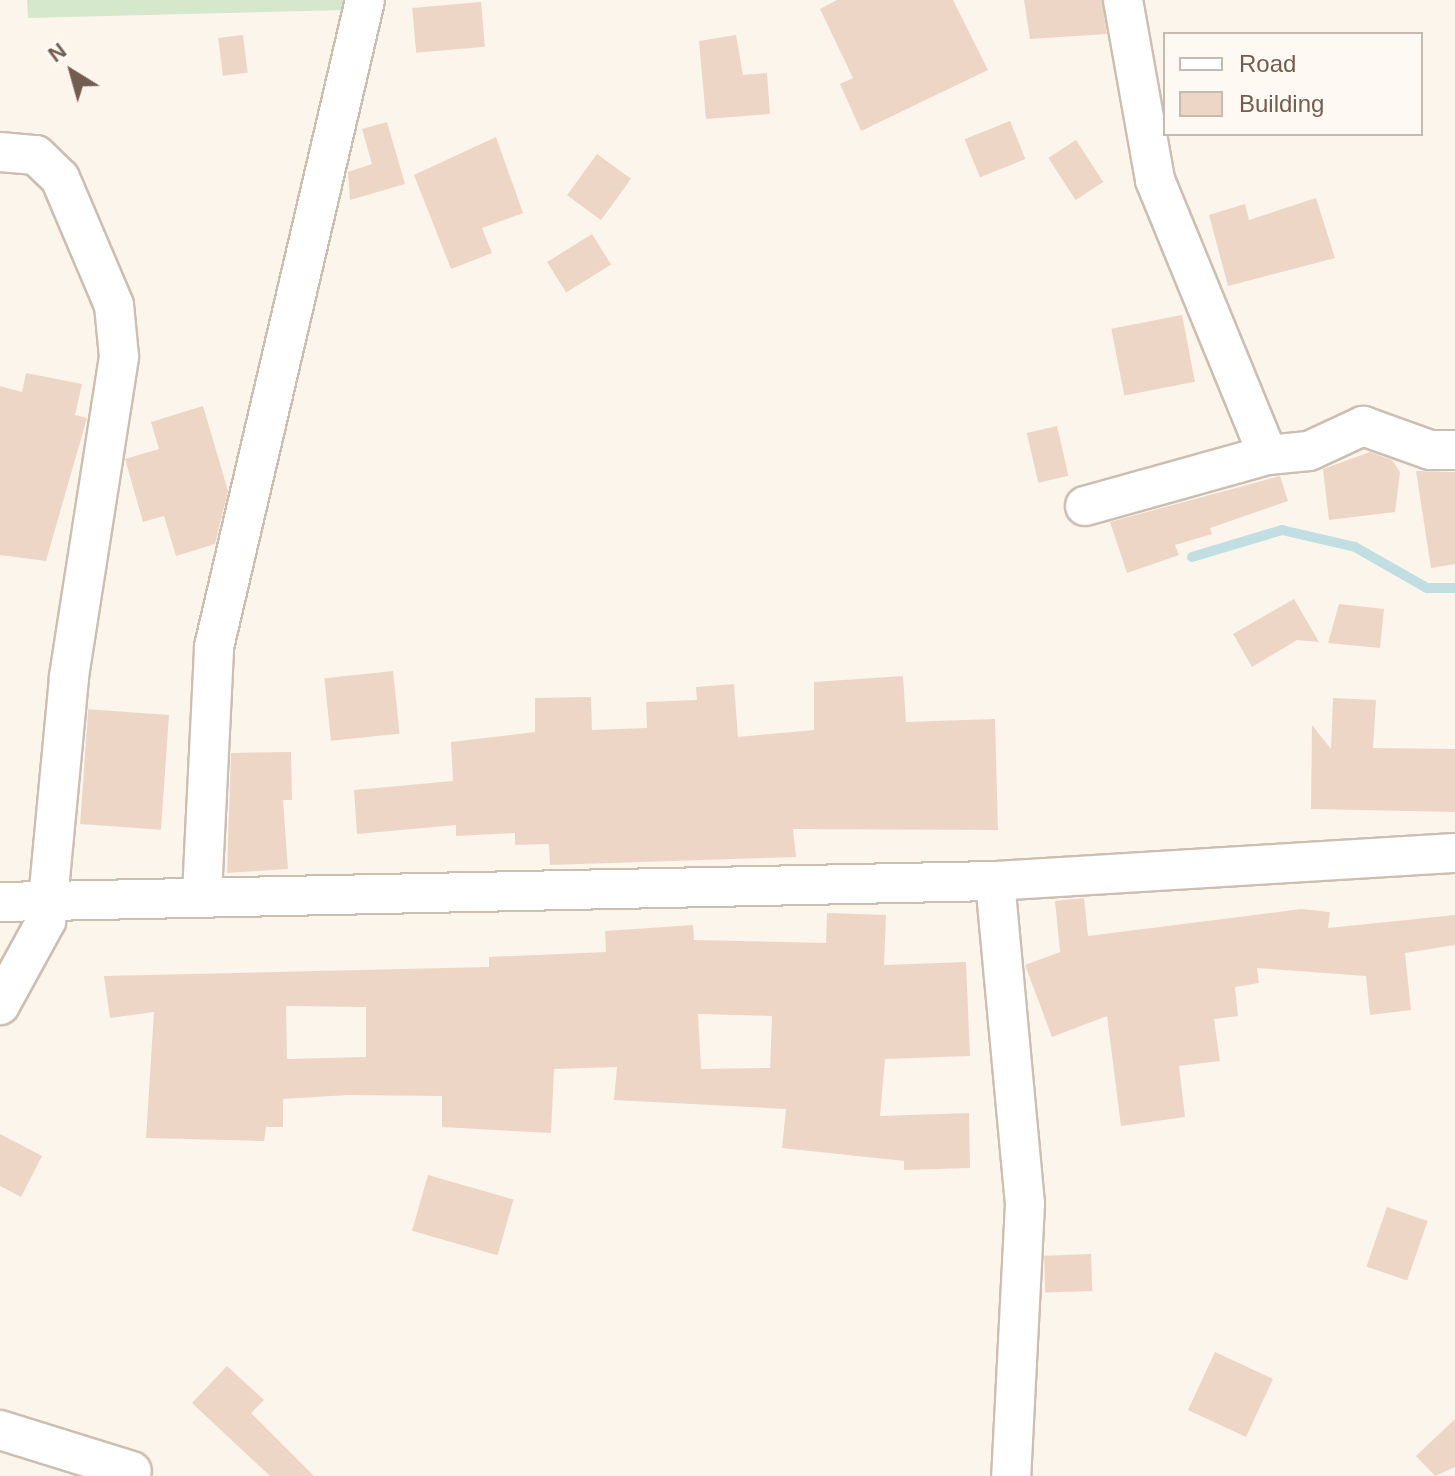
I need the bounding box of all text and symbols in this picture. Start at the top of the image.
north arrow [32,32,112,112]
legend [1163,32,1423,136]
text: N [43,38,71,67]
text: Road [1239,50,1296,77]
text: Building [1239,90,1324,117]

